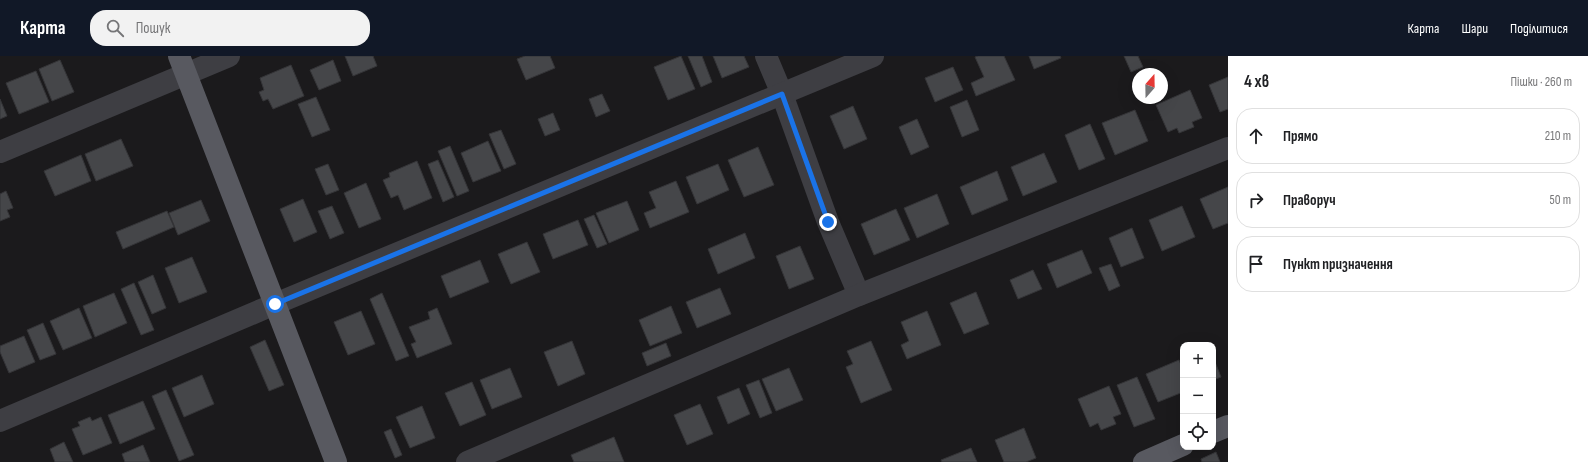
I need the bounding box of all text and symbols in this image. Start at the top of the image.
search box [90,10,370,46]
text: Карта [20,17,66,40]
icon: search [104,17,126,39]
text: Пошук [136,19,170,38]
text: Карта [1408,20,1439,37]
text: Шари [1461,20,1488,37]
text: Поділитися [1510,20,1568,37]
north arrow [1132,68,1168,104]
text: 4 хв [1244,72,1269,92]
text: Пішки · 260 m [1510,74,1572,90]
icon: ahead [1245,125,1267,147]
text: Прямо [1283,127,1318,146]
text: 210 m [1545,128,1571,144]
icon: right [1245,189,1267,211]
text: Праворуч [1283,191,1336,210]
text: 50 m [1550,192,1571,208]
route end [819,213,837,231]
icon: arrive [1245,253,1267,275]
text: Пункт призначення [1283,255,1393,274]
route start [266,295,284,313]
map controls [1180,342,1216,450]
button: + [1180,342,1216,378]
button: − [1180,378,1216,414]
button: locate [1180,414,1216,450]

